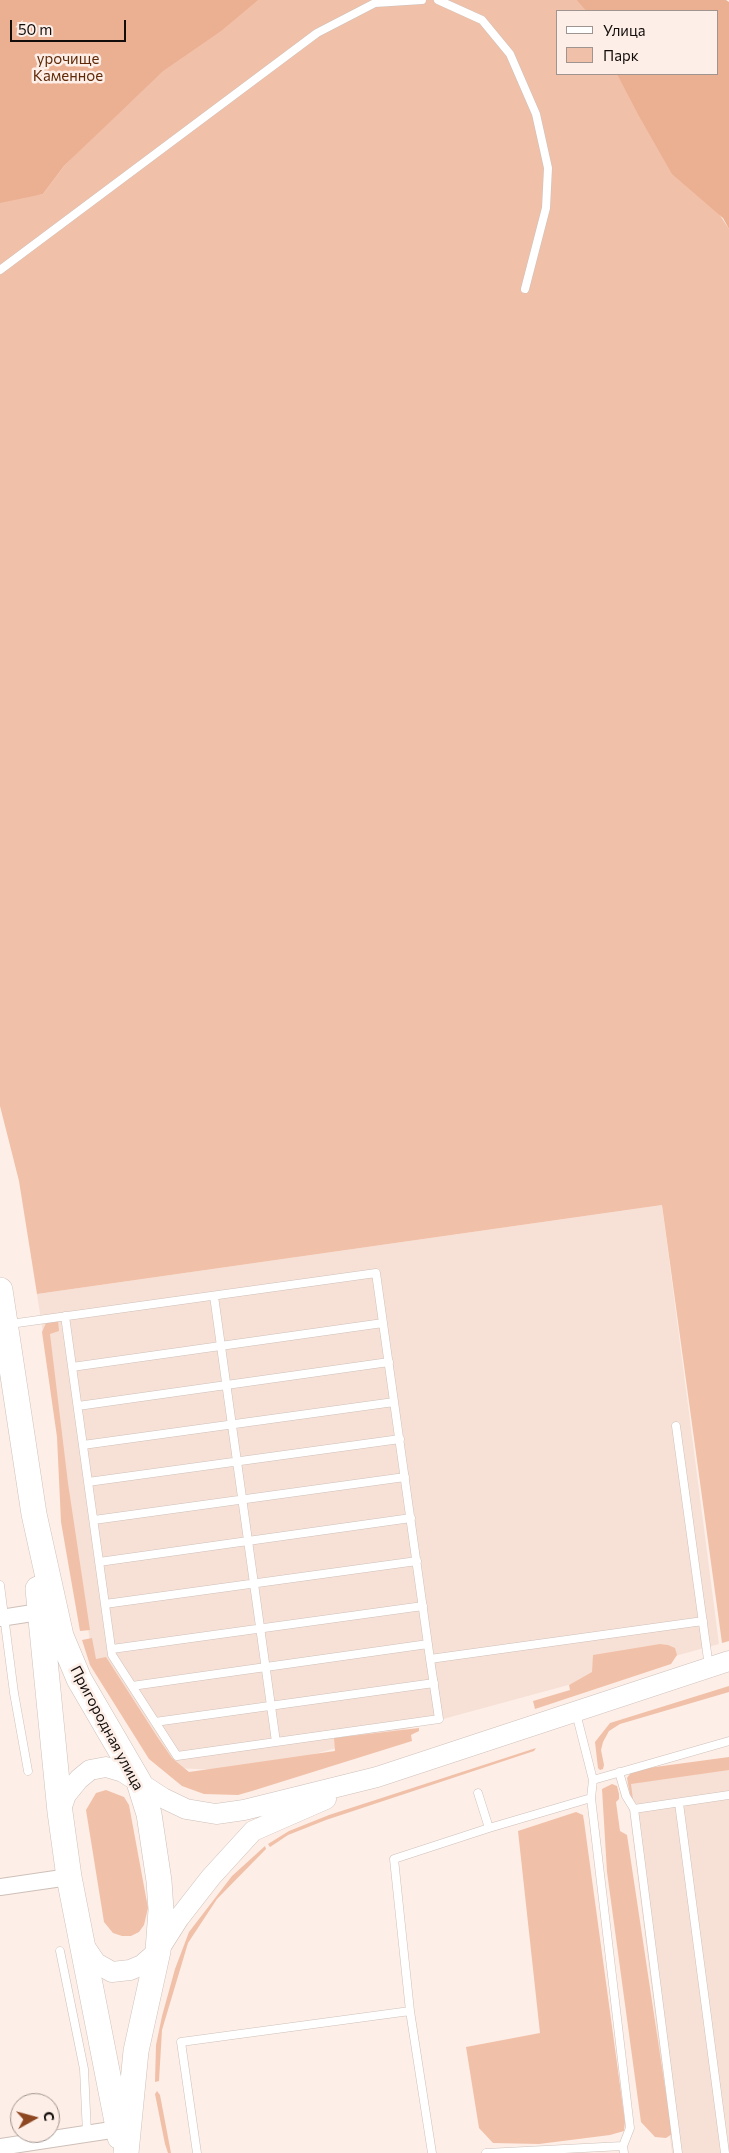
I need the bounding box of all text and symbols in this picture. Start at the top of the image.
scale bar [12,10,129,42]
legend [556,10,719,75]
text: 50 m [18,20,52,38]
text: Улица [603,21,645,39]
text: Парк [603,46,639,64]
park label: урочище Каменное [33,50,103,85]
street label: Пригородная улица [67,1663,147,1793]
north arrow [10,2093,60,2143]
text: С [40,2110,58,2122]

